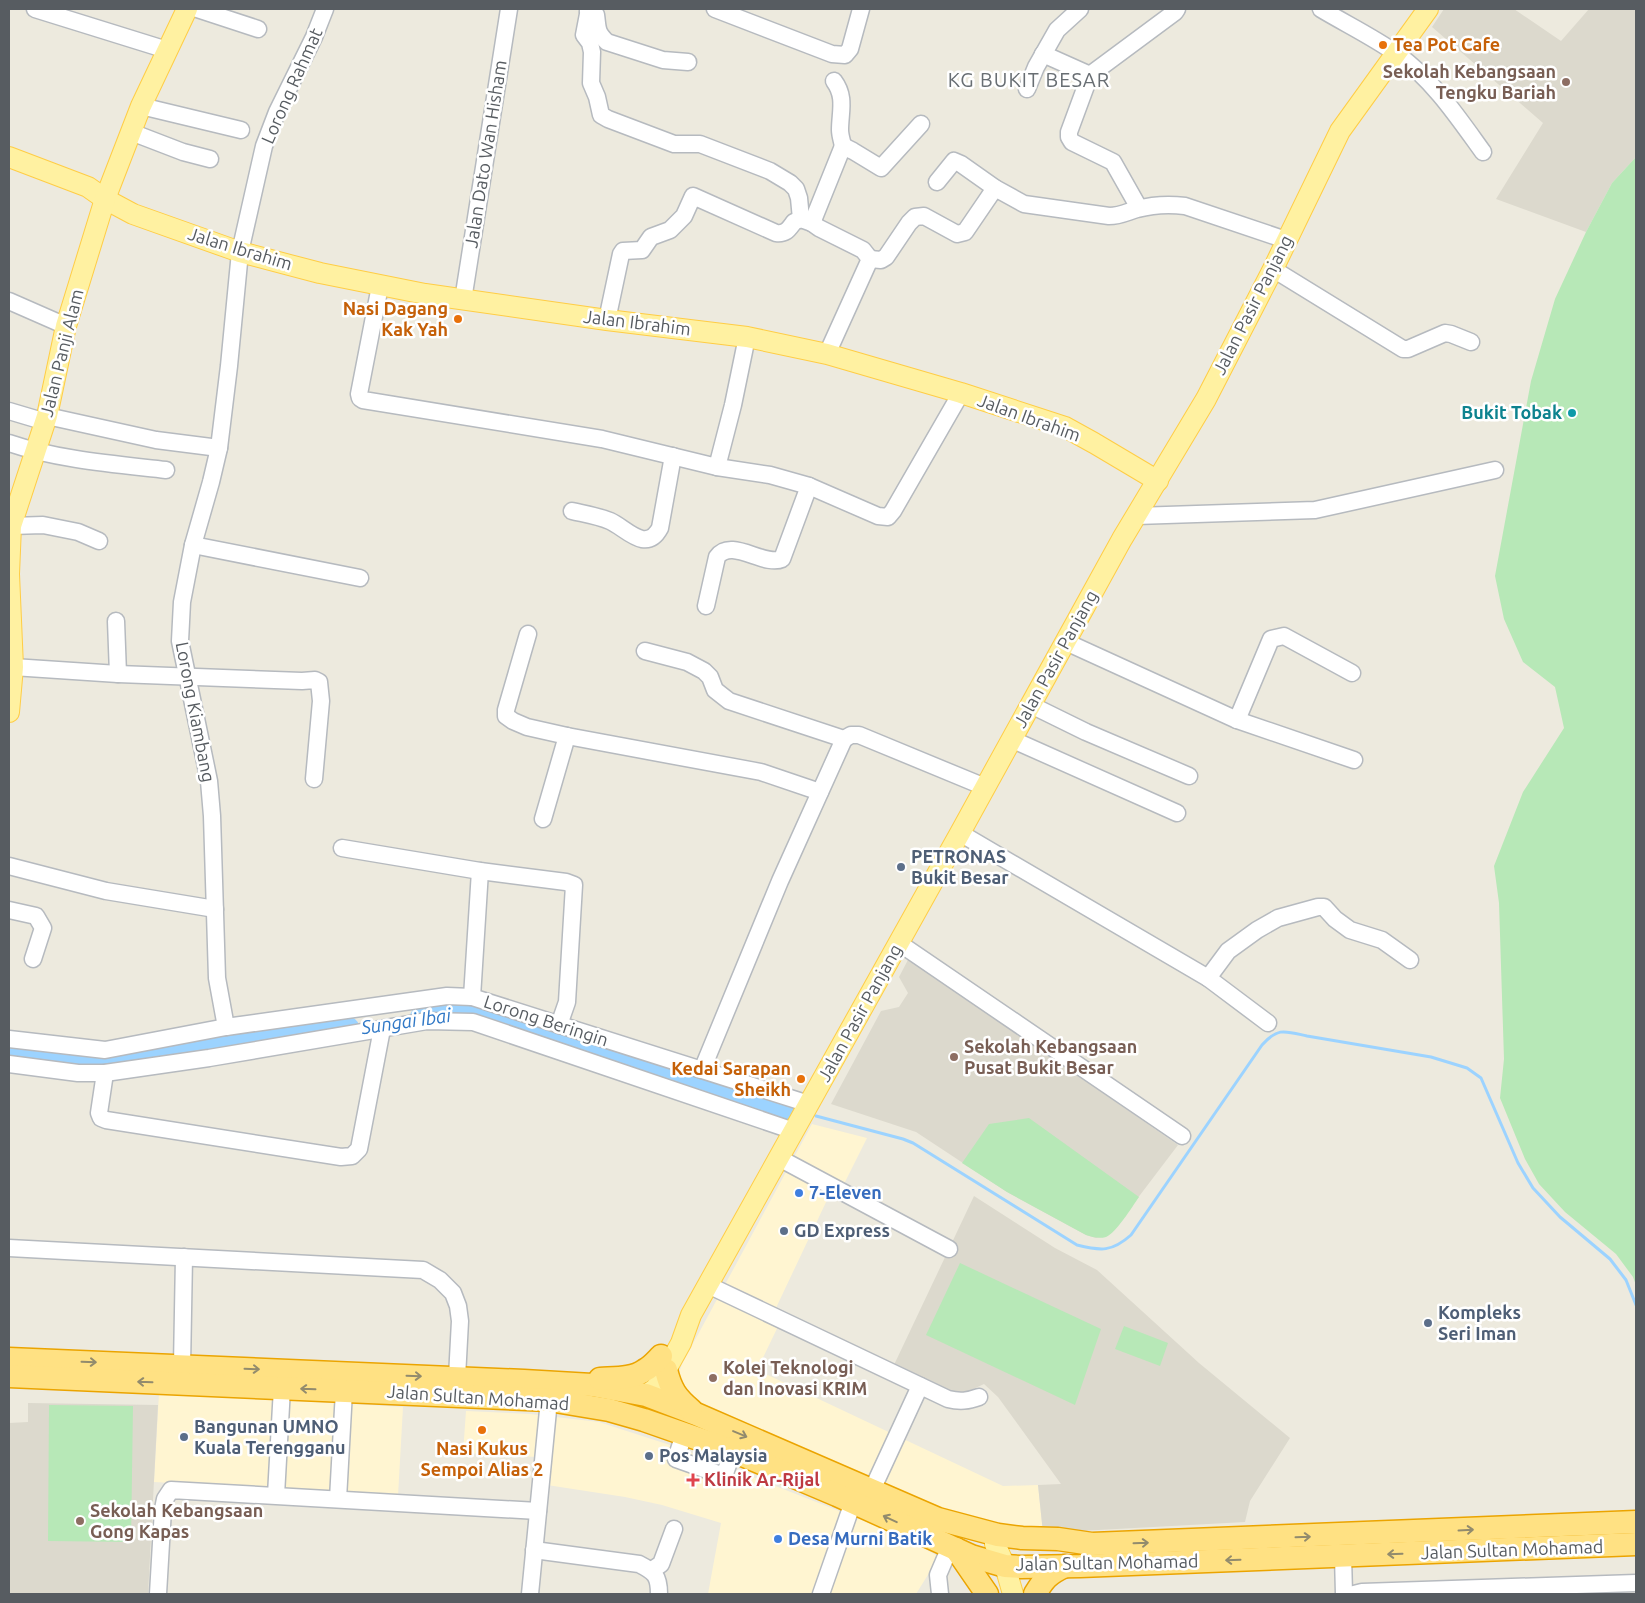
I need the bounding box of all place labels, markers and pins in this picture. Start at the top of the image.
place label: Tea Pot Cafe [1393,34,1500,54]
marker: Tea Pot Cafe [1377,39,1389,51]
place label: Sekolah Kebangsaan Tengku Bariah [1383,61,1556,102]
marker: Sekolah Kebangsaan Tengku Bariah [1560,76,1572,88]
place label: Nasi Dagang Kak Yah [343,298,448,339]
marker: Nasi Dagang Kak Yah [452,313,464,325]
place label: Bukit Tobak [1461,402,1562,422]
marker: Bukit Tobak [1566,407,1578,419]
place label: PETRONAS Bukit Besar [911,846,1009,887]
marker: PETRONAS Bukit Besar [895,861,907,873]
place label: Sekolah Kebangsaan Pusat Bukit Besar [964,1036,1137,1077]
marker: Sekolah Kebangsaan Pusat Bukit Besar [948,1051,960,1063]
place label: Kedai Sarapan Sheikh [671,1058,791,1099]
marker: Kedai Sarapan Sheikh [795,1073,807,1085]
place label: 7-Eleven [809,1182,882,1202]
marker: 7-Eleven [793,1187,805,1199]
place label: GD Express [794,1220,890,1240]
marker: GD Express [778,1225,790,1237]
place label: Kompleks Seri Iman [1438,1302,1521,1343]
marker: Kompleks Seri Iman [1422,1317,1434,1329]
place label: Kolej Teknologi dan Inovasi KRIM [723,1357,867,1398]
marker: Kolej Teknologi dan Inovasi KRIM [707,1372,719,1384]
place label: Bangunan UMNO Kuala Terengganu [194,1416,346,1457]
marker: Nasi Kukus Sempoi Alias 2 [476,1424,488,1436]
marker: Bangunan UMNO Kuala Terengganu [178,1431,190,1443]
place label: Nasi Kukus Sempoi Alias 2 [421,1438,543,1479]
place label: Pos Malaysia [659,1445,768,1465]
marker: Pos Malaysia [643,1450,655,1462]
place label: Klinik Ar-Rijal [704,1469,820,1489]
marker: Klinik Ar-Rijal [686,1473,700,1487]
place label: Sekolah Kebangsaan Gong Kapas [90,1500,263,1541]
marker: Sekolah Kebangsaan Gong Kapas [74,1515,86,1527]
place label: Desa Murni Batik [788,1528,932,1548]
marker: Desa Murni Batik [772,1533,784,1545]

